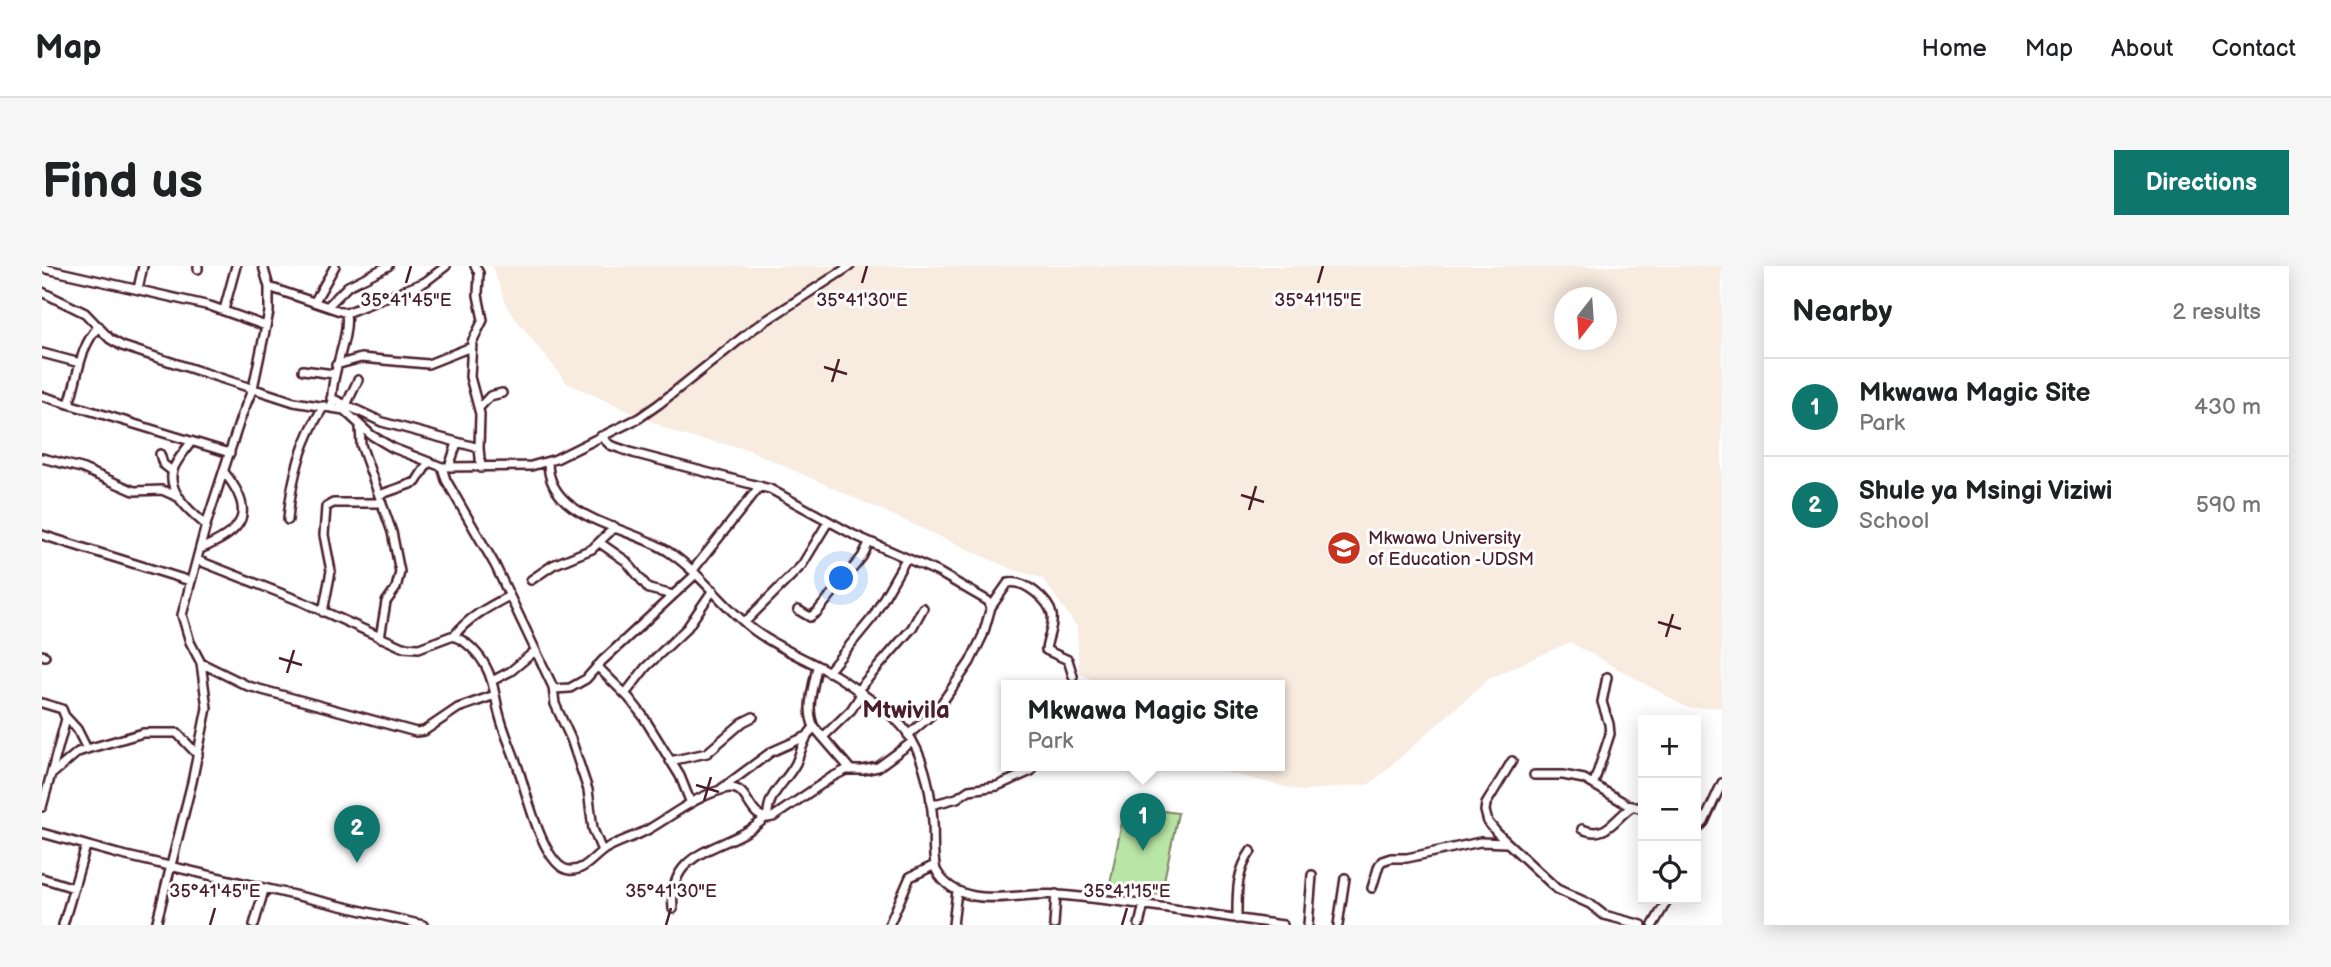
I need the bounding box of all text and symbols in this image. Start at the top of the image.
text: Map [35,28,101,68]
text: Home [1922,34,1987,63]
text: Map [2025,34,2073,63]
text: About [2111,34,2173,63]
text: Contact [2211,34,2296,63]
button: Directions [2114,150,2289,215]
text: Find us [42,153,203,212]
north arrow [1554,287,1617,350]
text: 35°41'45"E [360,290,452,311]
text: 35°41'30"E [816,290,908,311]
text: 35°41'15"E [1274,290,1362,311]
text: Nearby [1792,294,1892,330]
text: 2 results [2172,298,2261,326]
text: Mkwawa Magic Site [1859,378,2091,409]
text: 1 [1810,393,1820,421]
text: 430 m [2194,393,2261,421]
text: Park [1859,409,1905,437]
text: Shule ya Msingi Viziwi [1859,476,2112,507]
text: 2 [1808,491,1822,519]
text: 590 m [2196,491,2261,519]
text: School [1859,507,1929,535]
place label: Mkwawa University of Education -UDSM [1368,528,1534,570]
school or university icon: Mkwawa University of Education -UDSM [1325,529,1363,567]
your location [824,561,858,595]
popup [1001,680,1285,771]
district label: Mtwivila [862,696,950,725]
text: Mkwawa Magic Site [1027,696,1259,727]
map controls [1638,715,1701,904]
button: + [1638,715,1701,778]
text: Park [1027,727,1073,755]
button: − [1638,778,1701,841]
pin: 1 [1120,793,1166,851]
pin: 2 [334,805,380,863]
button: locate [1638,841,1701,904]
text: 35°41'45"E [169,881,261,902]
text: 35°41'30"E [625,881,717,902]
text: 35°41'15"E [1083,881,1171,902]

